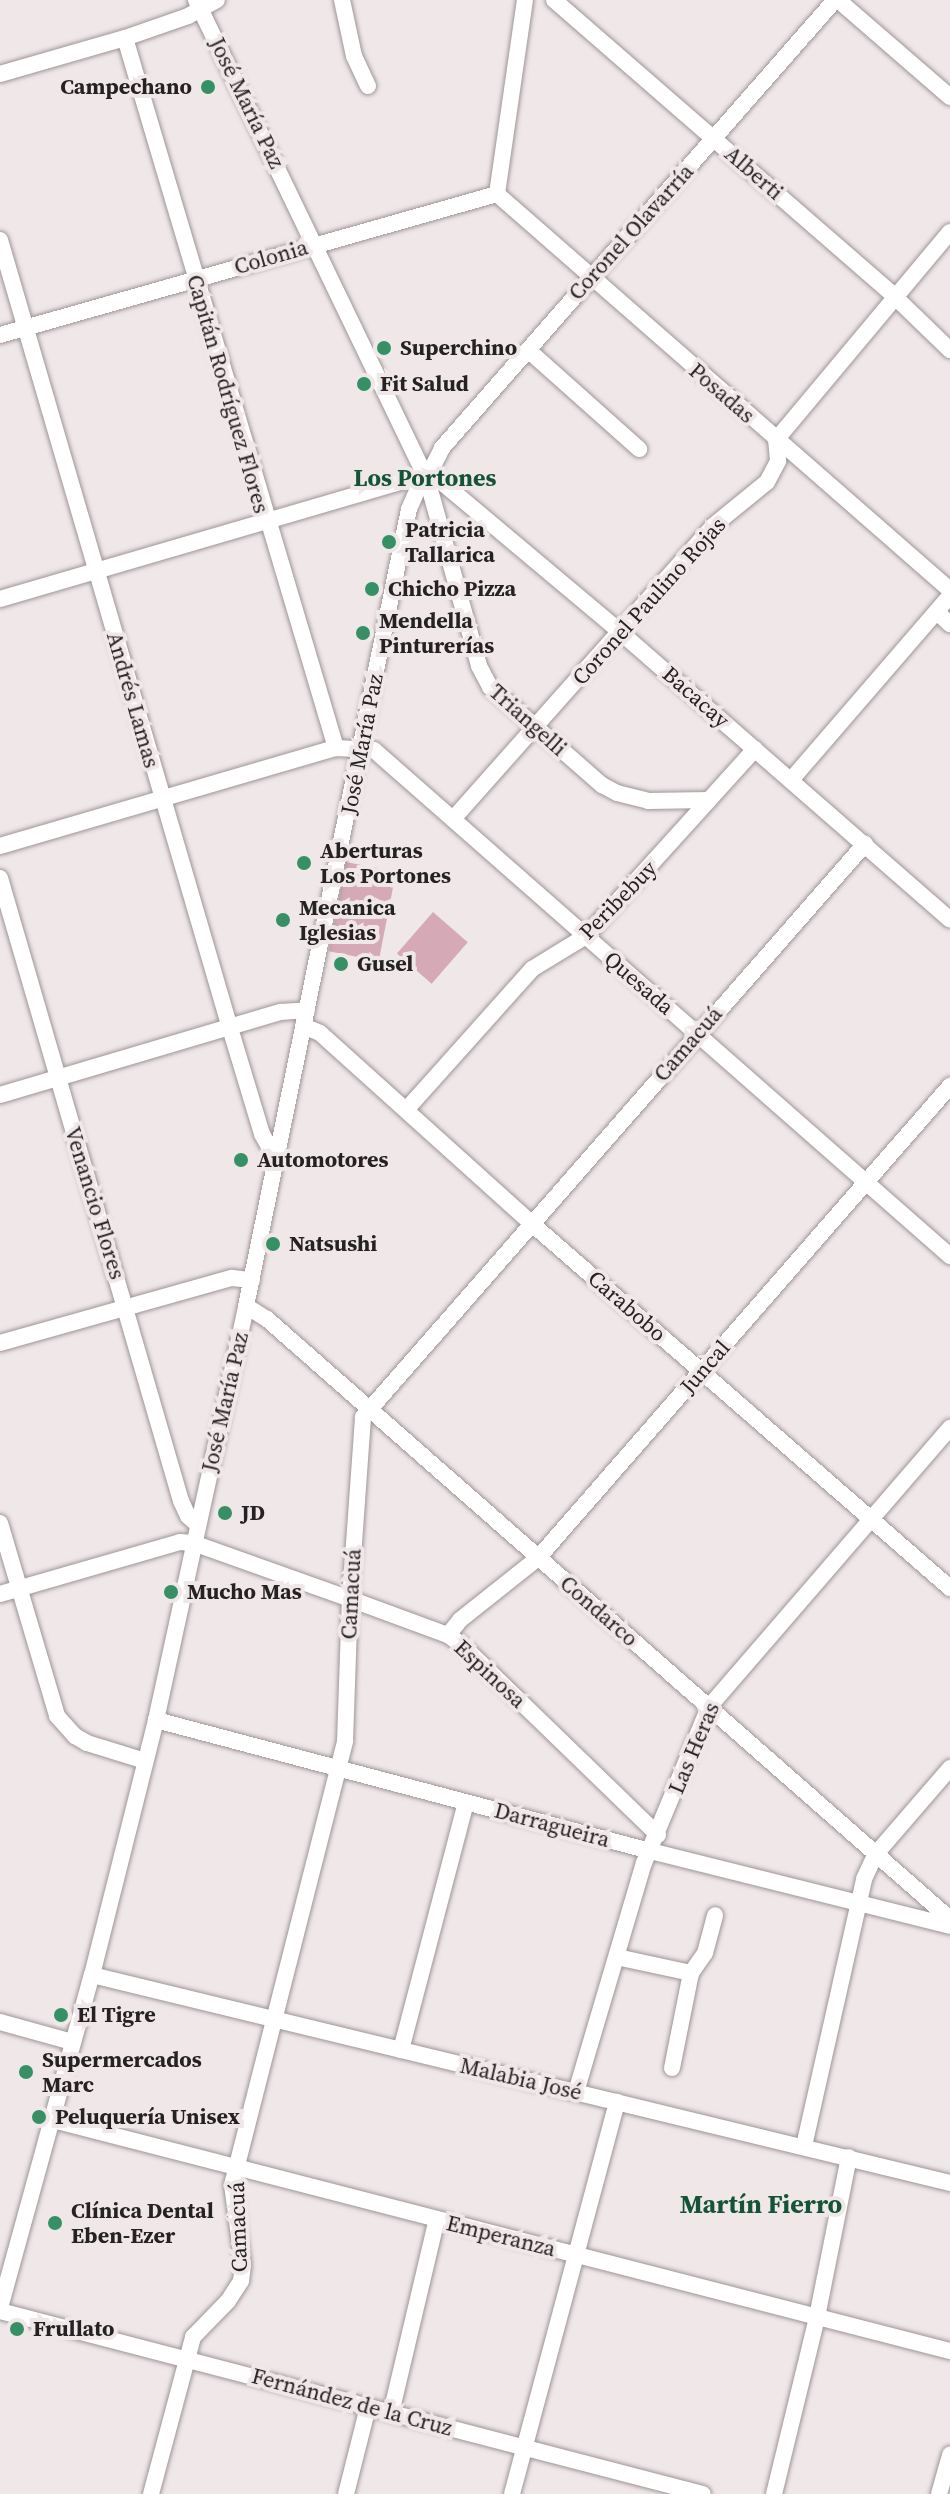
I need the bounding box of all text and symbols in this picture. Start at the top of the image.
street label: José María Paz [204,33,290,173]
place label: Campechano [60,74,192,100]
marker: Campechano [199,78,217,96]
street label: Alberti [719,141,789,205]
street label: Coronel Olavarría [563,159,699,305]
street label: Colonia [231,234,311,280]
street label: Capitán Rodríguez Flores [181,272,275,516]
place label: Superchino [400,335,517,361]
marker: Superchino [375,339,393,357]
street label: Posadas [684,357,760,429]
place label: Fit Salud [380,371,469,397]
marker: Fit Salud [355,375,373,393]
district label: Los Portones [354,464,496,492]
street label: Coronel Paulino Rojas [567,512,731,690]
place label: Patricia Tallarica [405,516,495,568]
marker: Patricia Tallarica [380,533,398,551]
place label: Chicho Pizza [388,576,516,602]
marker: Chicho Pizza [363,580,381,598]
place label: Mendella Pinturerías [379,607,494,658]
marker: Mendella Pinturerías [354,624,372,642]
street label: Andrés Lamas [101,629,165,771]
street label: Bacacay [657,661,735,733]
street label: José María Paz [335,671,389,817]
street label: Triangelli [484,678,572,762]
place label: Aberturas Los Portones [320,837,451,888]
marker: Aberturas Los Portones [295,854,313,872]
street label: Peribebuy [574,855,662,945]
place label: Mecanica Iglesias [299,894,396,946]
marker: Mecanica Iglesias [274,911,292,929]
street label: Quesada [599,946,679,1020]
place label: Gusel [357,951,413,977]
marker: Gusel [332,955,350,973]
street label: Camacuá [648,1001,728,1087]
street label: Venancio Flores [59,1124,131,1282]
place label: Automotores [257,1147,389,1173]
marker: Automotores [232,1151,250,1169]
place label: Natsushi [289,1231,377,1257]
marker: Natsushi [264,1235,282,1253]
street label: Carabobo [583,1265,671,1347]
street label: José María Paz [196,1330,254,1474]
street label: Juncal [675,1335,735,1399]
place label: JD [241,1500,265,1526]
marker: JD [216,1504,234,1522]
street label: Camacuá [335,1548,367,1640]
street label: Condarco [555,1570,643,1652]
place label: Mucho Mas [187,1579,302,1605]
marker: Mucho Mas [162,1583,180,1601]
street label: Espinosa [449,1634,531,1714]
street label: Las Heras [663,1698,725,1798]
street label: Darragueira [492,1797,612,1853]
place label: El Tigre [77,2002,156,2028]
marker: El Tigre [52,2006,70,2024]
place label: Supermercados Marc [42,2046,202,2098]
street label: Malabia José [457,2052,585,2106]
marker: Supermercados Marc [17,2063,35,2081]
place label: Peluquería Unisex [55,2104,240,2130]
marker: Peluquería Unisex [30,2108,48,2126]
street label: Camacuá [223,2181,253,2273]
district label: Martín Fierro [680,2189,842,2221]
place label: Clínica Dental Eben-Ezer [71,2197,214,2248]
street label: Emperanza [444,2210,558,2262]
marker: Clínica Dental Eben-Ezer [46,2214,64,2232]
place label: Frullato [33,2316,114,2342]
marker: Frullato [8,2320,26,2338]
street label: Fernández de la Cruz [249,2363,455,2441]

